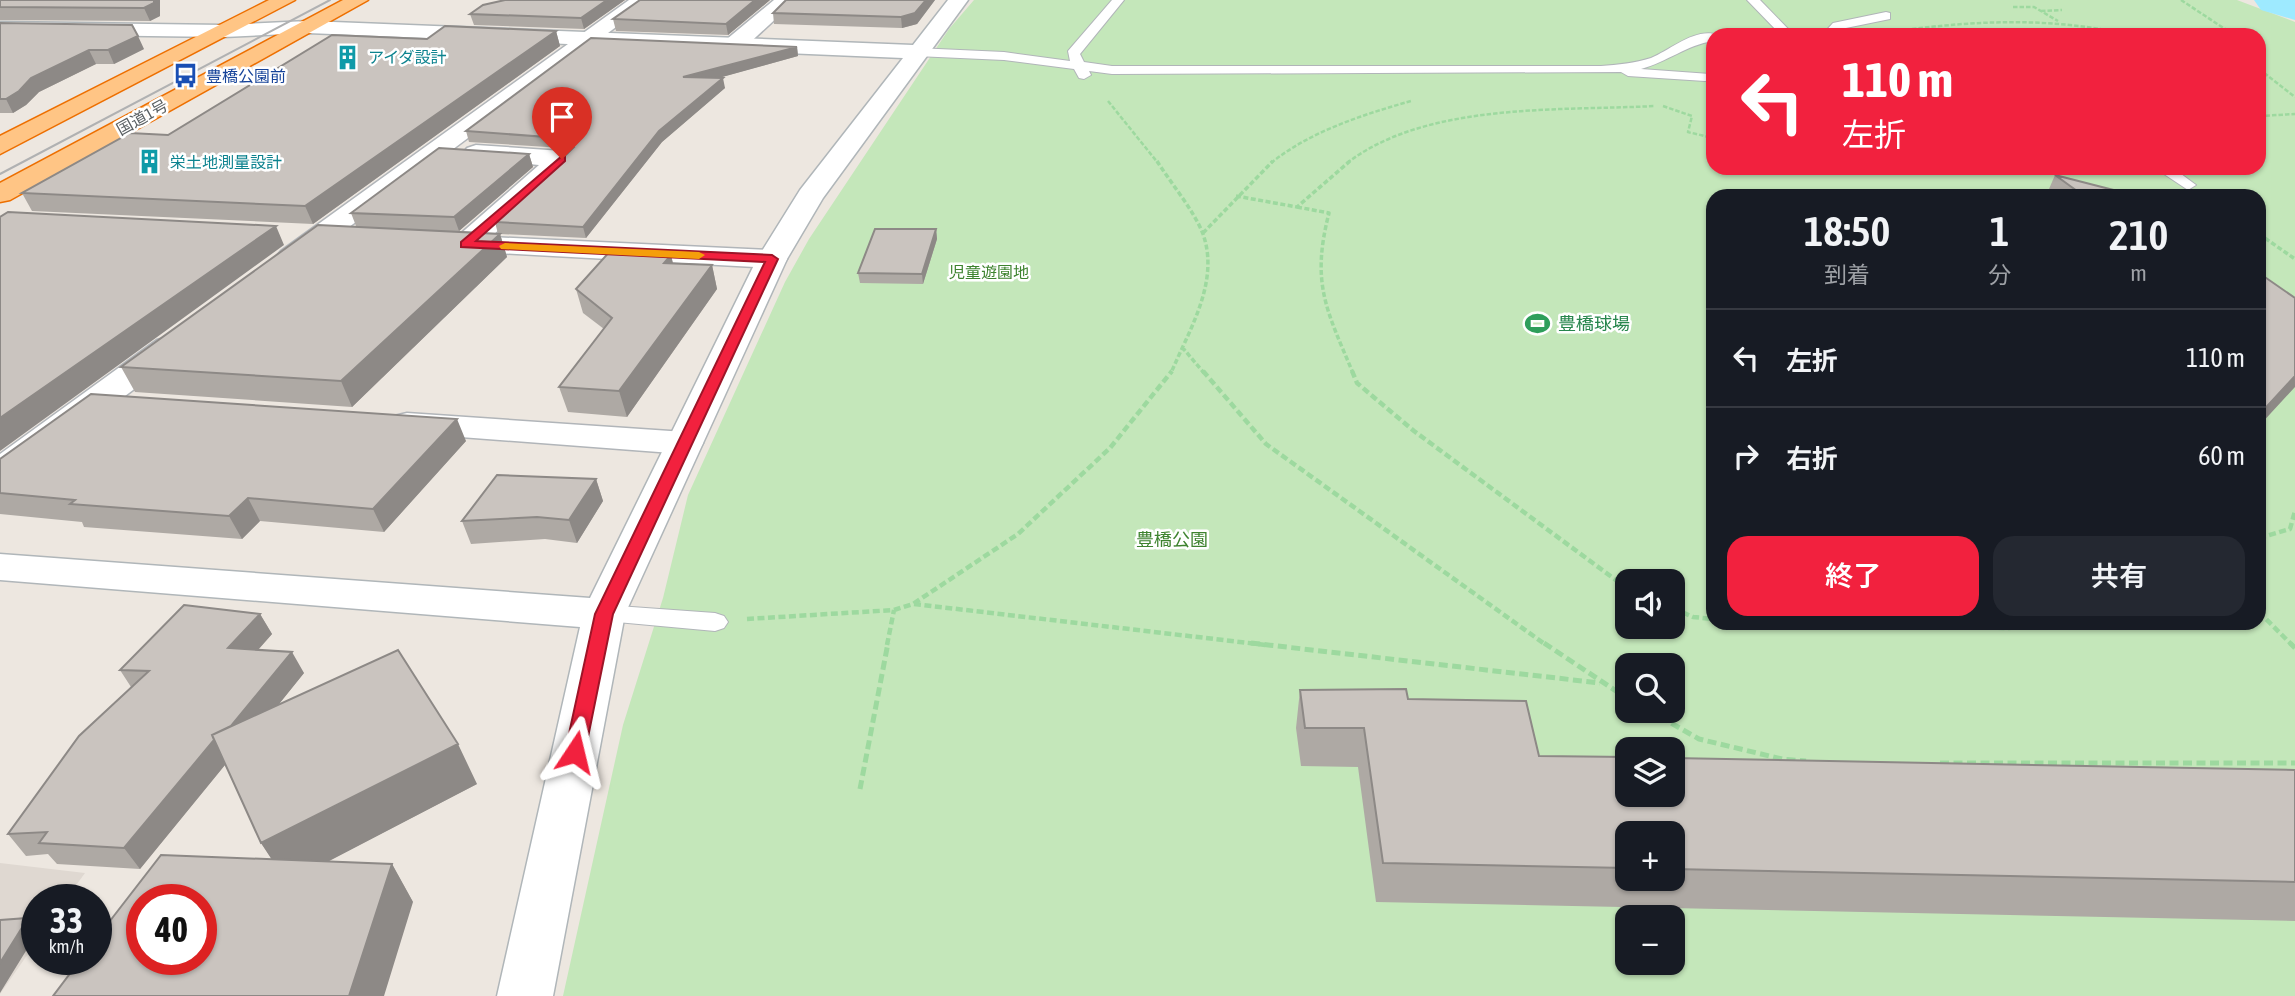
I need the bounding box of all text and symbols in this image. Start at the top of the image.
building icon: アイダ設計 [334,43,362,71]
place label: アイダ設計 [368,48,447,66]
text: 110 m [1842,51,1953,107]
icon: left [1727,56,1818,147]
bus stop icon: 豊橋公園前 [172,62,200,90]
place label: 豊橋公園前 [206,67,286,85]
pin [532,87,592,159]
street label: 国道1号 [113,96,171,138]
icon: arrive [543,98,581,136]
text: 左折 [1842,116,1906,153]
building icon: 栄土地測量設計 [136,148,164,176]
place label: 栄土地測量設計 [170,153,282,171]
text: 18:50 [1804,207,1890,255]
text: 1 [1990,207,2009,255]
text: 210 [2109,211,2168,259]
text: m [2130,260,2147,286]
text: 到着 [1824,262,1870,288]
text: 分 [1988,262,2011,288]
park label: 児童遊園地 [949,263,1029,281]
sports icon: 豊橋球場 [1524,309,1552,337]
place label: 豊橋球場 [1558,313,1630,334]
icon: left [1727,339,1765,377]
text: 110 m [2186,343,2245,373]
text: 左折 [1786,346,1838,376]
icon: right [1727,437,1765,475]
text: 60 m [2198,441,2245,471]
text: 右折 [1786,444,1838,474]
park label: 豊橋公園 [1136,529,1208,550]
button: 終了 [1727,536,1979,616]
button: 共有 [1993,536,2245,616]
map controls [1615,569,1685,975]
button: sound [1615,569,1685,639]
button: search [1615,653,1685,723]
position arrow [538,715,612,789]
button: layers [1615,737,1685,807]
button: + [1615,821,1685,891]
speed limit sign: 40 [126,884,217,975]
text: 33 [50,900,83,940]
button: − [1615,905,1685,975]
text: km/h [49,936,84,957]

